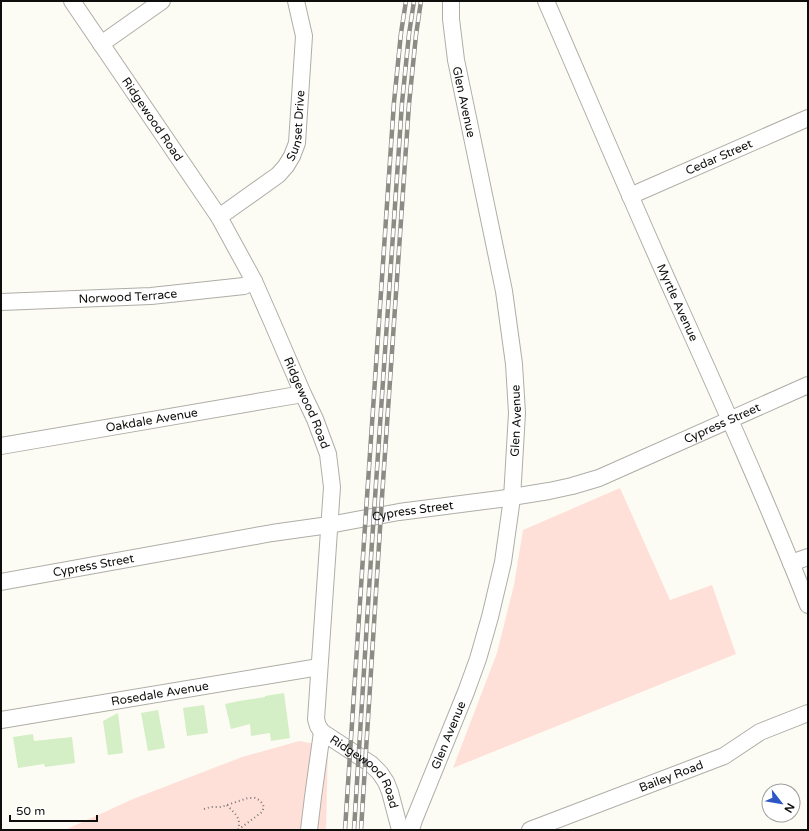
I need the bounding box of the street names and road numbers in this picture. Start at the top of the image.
street label: Glen Avenue [450,65,478,139]
street label: Ridgewood Road [119,75,186,164]
street label: Sunset Drive [283,90,307,164]
street label: Cedar Street [683,136,755,178]
street label: Myrtle Avenue [654,262,701,344]
street label: Norwood Terrace [78,286,178,306]
street label: Ridgewood Road [281,355,332,451]
street label: Glen Avenue [507,384,524,457]
street label: Cypress Street [682,400,763,446]
street label: Oakdale Avenue [105,405,199,435]
street label: Cypress Street [371,498,455,524]
street label: Cypress Street [52,551,135,579]
street label: Rosedale Avenue [110,678,210,709]
street label: Glen Avenue [428,699,469,771]
street label: Ridgewood Road [327,732,401,810]
street label: Bailey Road [637,758,705,795]

